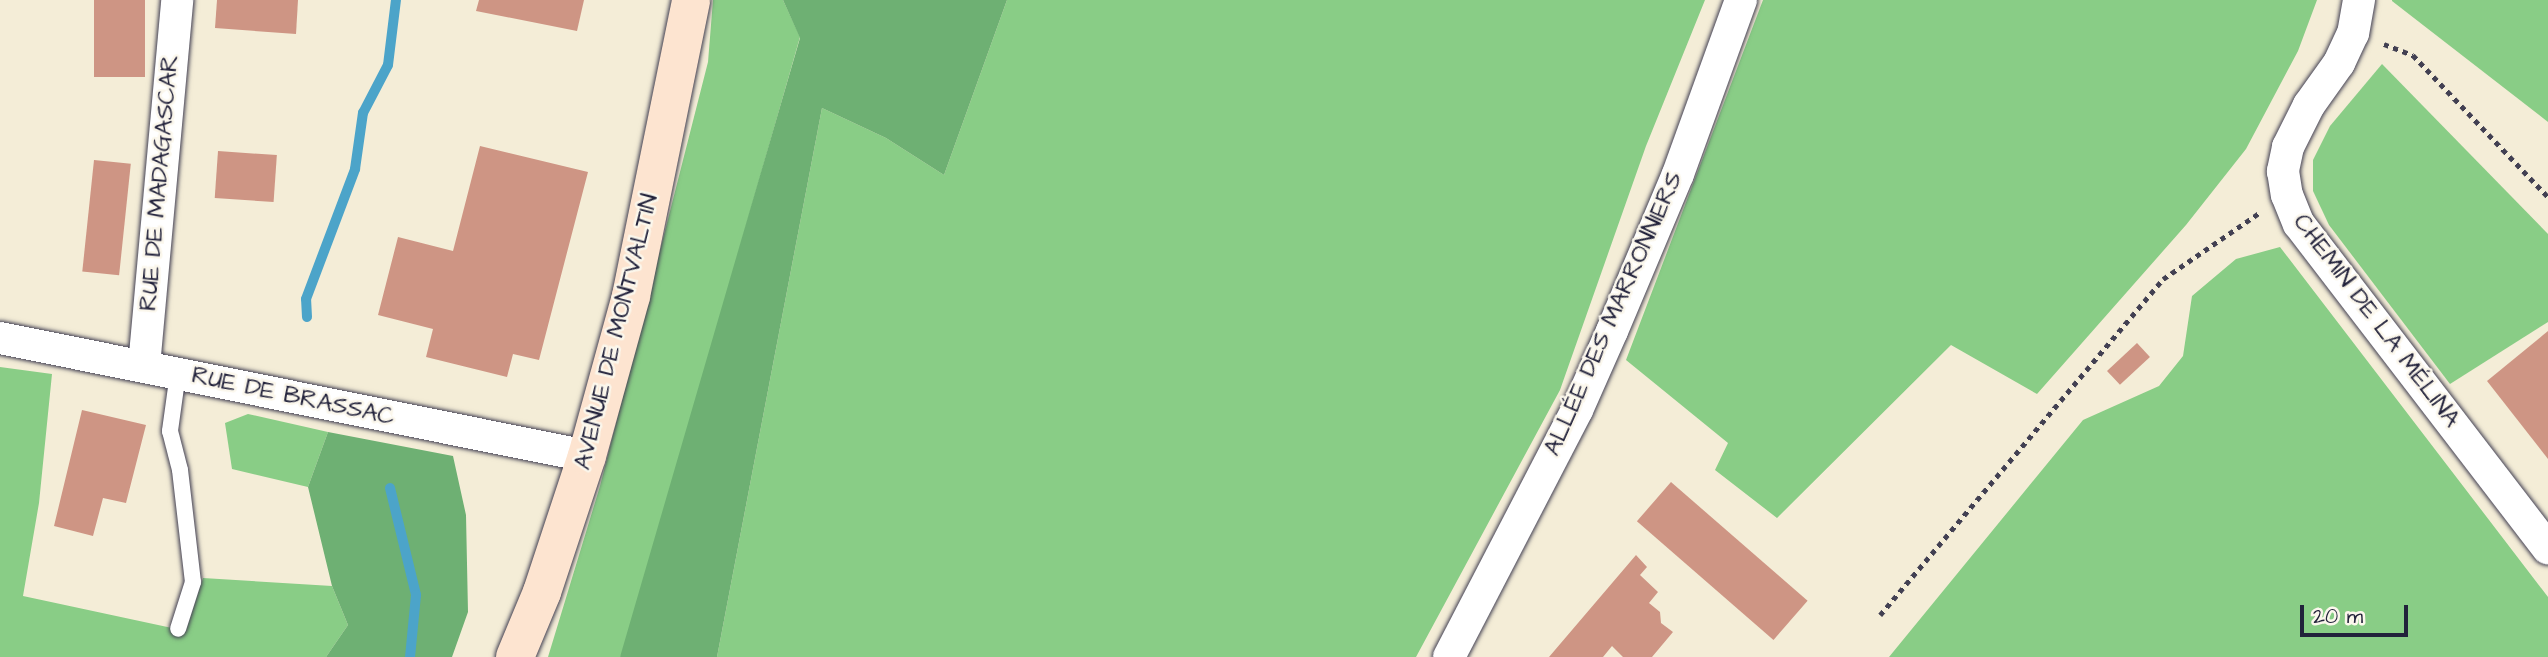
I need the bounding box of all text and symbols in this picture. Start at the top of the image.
street label: RUE DE MADAGASCAR [134,54,186,312]
street label: ALLÉE DES MARRONNIERS [1538,168,1690,460]
street label: AVENUE DE MONTVALTIN [569,191,665,473]
street label: CHEMIN DE LA MÉLINA [2286,209,2466,433]
street label: RUE DE BRASSAC [189,361,397,433]
scale bar [2303,590,2412,634]
text: 20 m [2313,602,2363,631]

